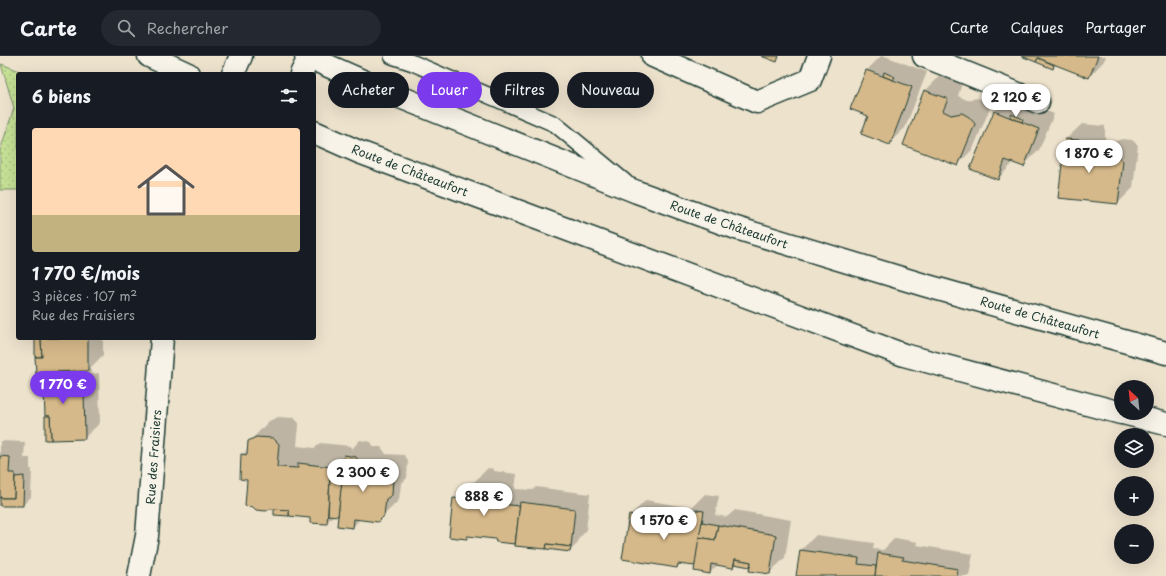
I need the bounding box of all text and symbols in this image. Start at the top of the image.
search box [101,10,381,46]
text: Carte [20,14,77,42]
text: Rechercher [147,16,228,39]
icon: search [115,17,137,39]
text: Carte [950,17,989,38]
text: Calques [1011,17,1063,38]
text: Partager [1085,17,1146,38]
chip: Acheter [328,72,409,108]
chip: Louer [417,72,482,108]
chip: Filtres [490,72,559,108]
chip: Nouveau [567,72,654,108]
text: 6 biens [32,83,91,109]
pin: 2 120 € [979,84,1053,118]
icon: filters [278,85,300,107]
text: 2 120 € [991,87,1041,106]
street label: Route de Châteaufort [349,139,471,201]
pin: 1 870 € [1052,140,1126,174]
text: 1 870 € [1065,143,1113,162]
icon: home [130,154,202,226]
street label: Route de Châteaufort [668,195,790,253]
text: 1 770 €/mois [32,260,140,286]
text: 3 pièces · 107 m² [32,286,137,305]
street label: Route de Châteaufort [978,291,1102,343]
text: Rue des Fraisiers [32,305,135,324]
pin: 1 770 € [26,371,100,405]
text: 1 770 € [39,374,87,393]
north arrow [1114,380,1154,420]
map controls [1114,380,1154,564]
street label: Rue des Fraisiers [141,408,165,505]
button: layers [1114,428,1154,468]
pin: 2 300 € [326,459,400,493]
text: 2 300 € [336,462,390,481]
button: + [1114,476,1154,516]
pin: 888 € [456,483,512,517]
text: 888 € [464,486,504,505]
pin: 1 570 € [627,507,701,541]
text: 1 570 € [640,510,688,529]
button: − [1114,524,1154,564]

